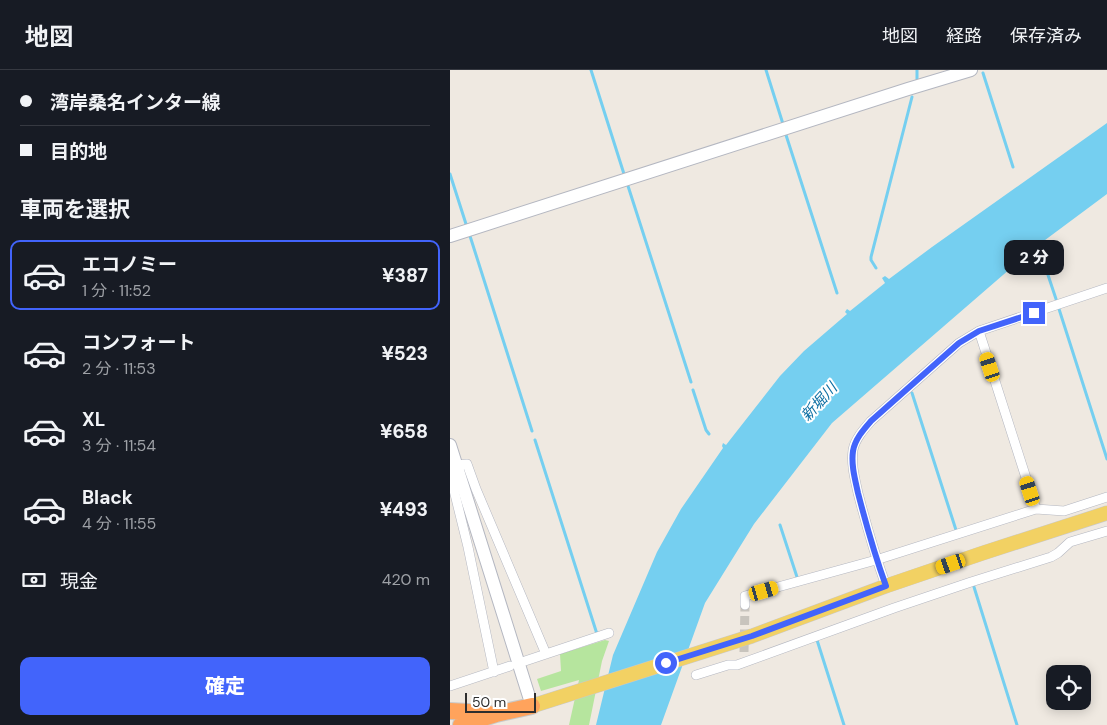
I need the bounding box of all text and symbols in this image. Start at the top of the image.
text: 地図 [25,21,73,52]
text: 地図 [882,24,918,48]
text: 経路 [946,24,982,48]
text: 保存済み [1010,24,1082,48]
text: 湾岸桑名インター線 [50,90,221,115]
text: 目的地 [50,139,107,164]
text: 車両を選択 [20,195,130,224]
callout: 2 分 [1004,240,1064,276]
text: 2 分 [1020,247,1048,268]
text: エコノミー [82,252,177,277]
icon: car [22,253,67,298]
text: ¥387 [382,263,428,288]
text: 1 分 · 11:52 [82,280,151,301]
route end [1023,302,1045,324]
text: コンフォート [82,330,195,355]
icon: car [22,331,67,376]
text: ¥523 [381,341,428,366]
car [978,350,1001,384]
text: 2 分 · 11:53 [82,358,156,379]
water label: 新堀川 [797,377,843,425]
text: XL [82,407,105,432]
icon: car [22,409,67,454]
text: ¥658 [380,419,428,444]
text: 3 分 · 11:54 [82,435,156,456]
car [1018,474,1041,508]
text: Black [82,485,133,510]
icon: car [22,487,67,532]
text: ¥493 [380,497,428,522]
text: 4 分 · 11:55 [82,513,156,534]
car [934,552,967,576]
icon: cash [20,566,48,594]
text: 現金 [60,569,98,594]
text: 420 m [382,569,430,590]
car [747,580,780,602]
route start [655,652,677,674]
button: 確定 [20,657,430,715]
map controls [1046,665,1091,710]
button: locate [1046,665,1091,710]
scale bar [465,690,536,713]
text: 50 m [472,693,506,711]

